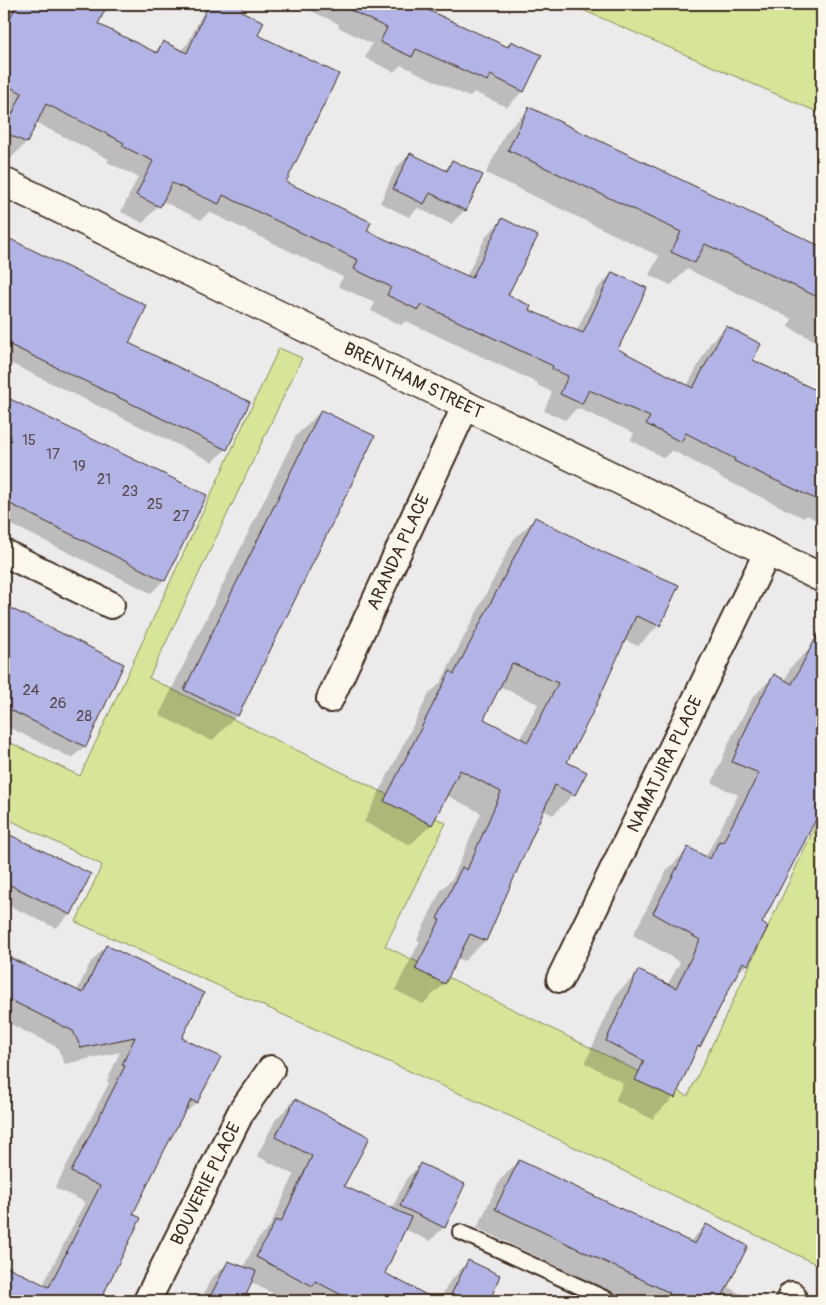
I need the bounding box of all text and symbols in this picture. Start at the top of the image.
street label: BRENTHAM STREET [340,337,487,424]
house number: 15 [22,431,36,450]
house number: 17 [46,445,60,464]
house number: 19 [72,457,86,476]
house number: 21 [97,470,111,489]
house number: 23 [122,482,138,501]
street label: ARANDA PLACE [362,491,435,614]
house number: 25 [147,495,163,514]
house number: 27 [173,507,189,526]
house number: 24 [22,681,40,700]
street label: NAMATJIRA PLACE [622,692,708,836]
house number: 26 [49,694,67,713]
house number: 28 [76,707,92,726]
street label: BOUVERIE PLACE [166,1119,246,1249]

